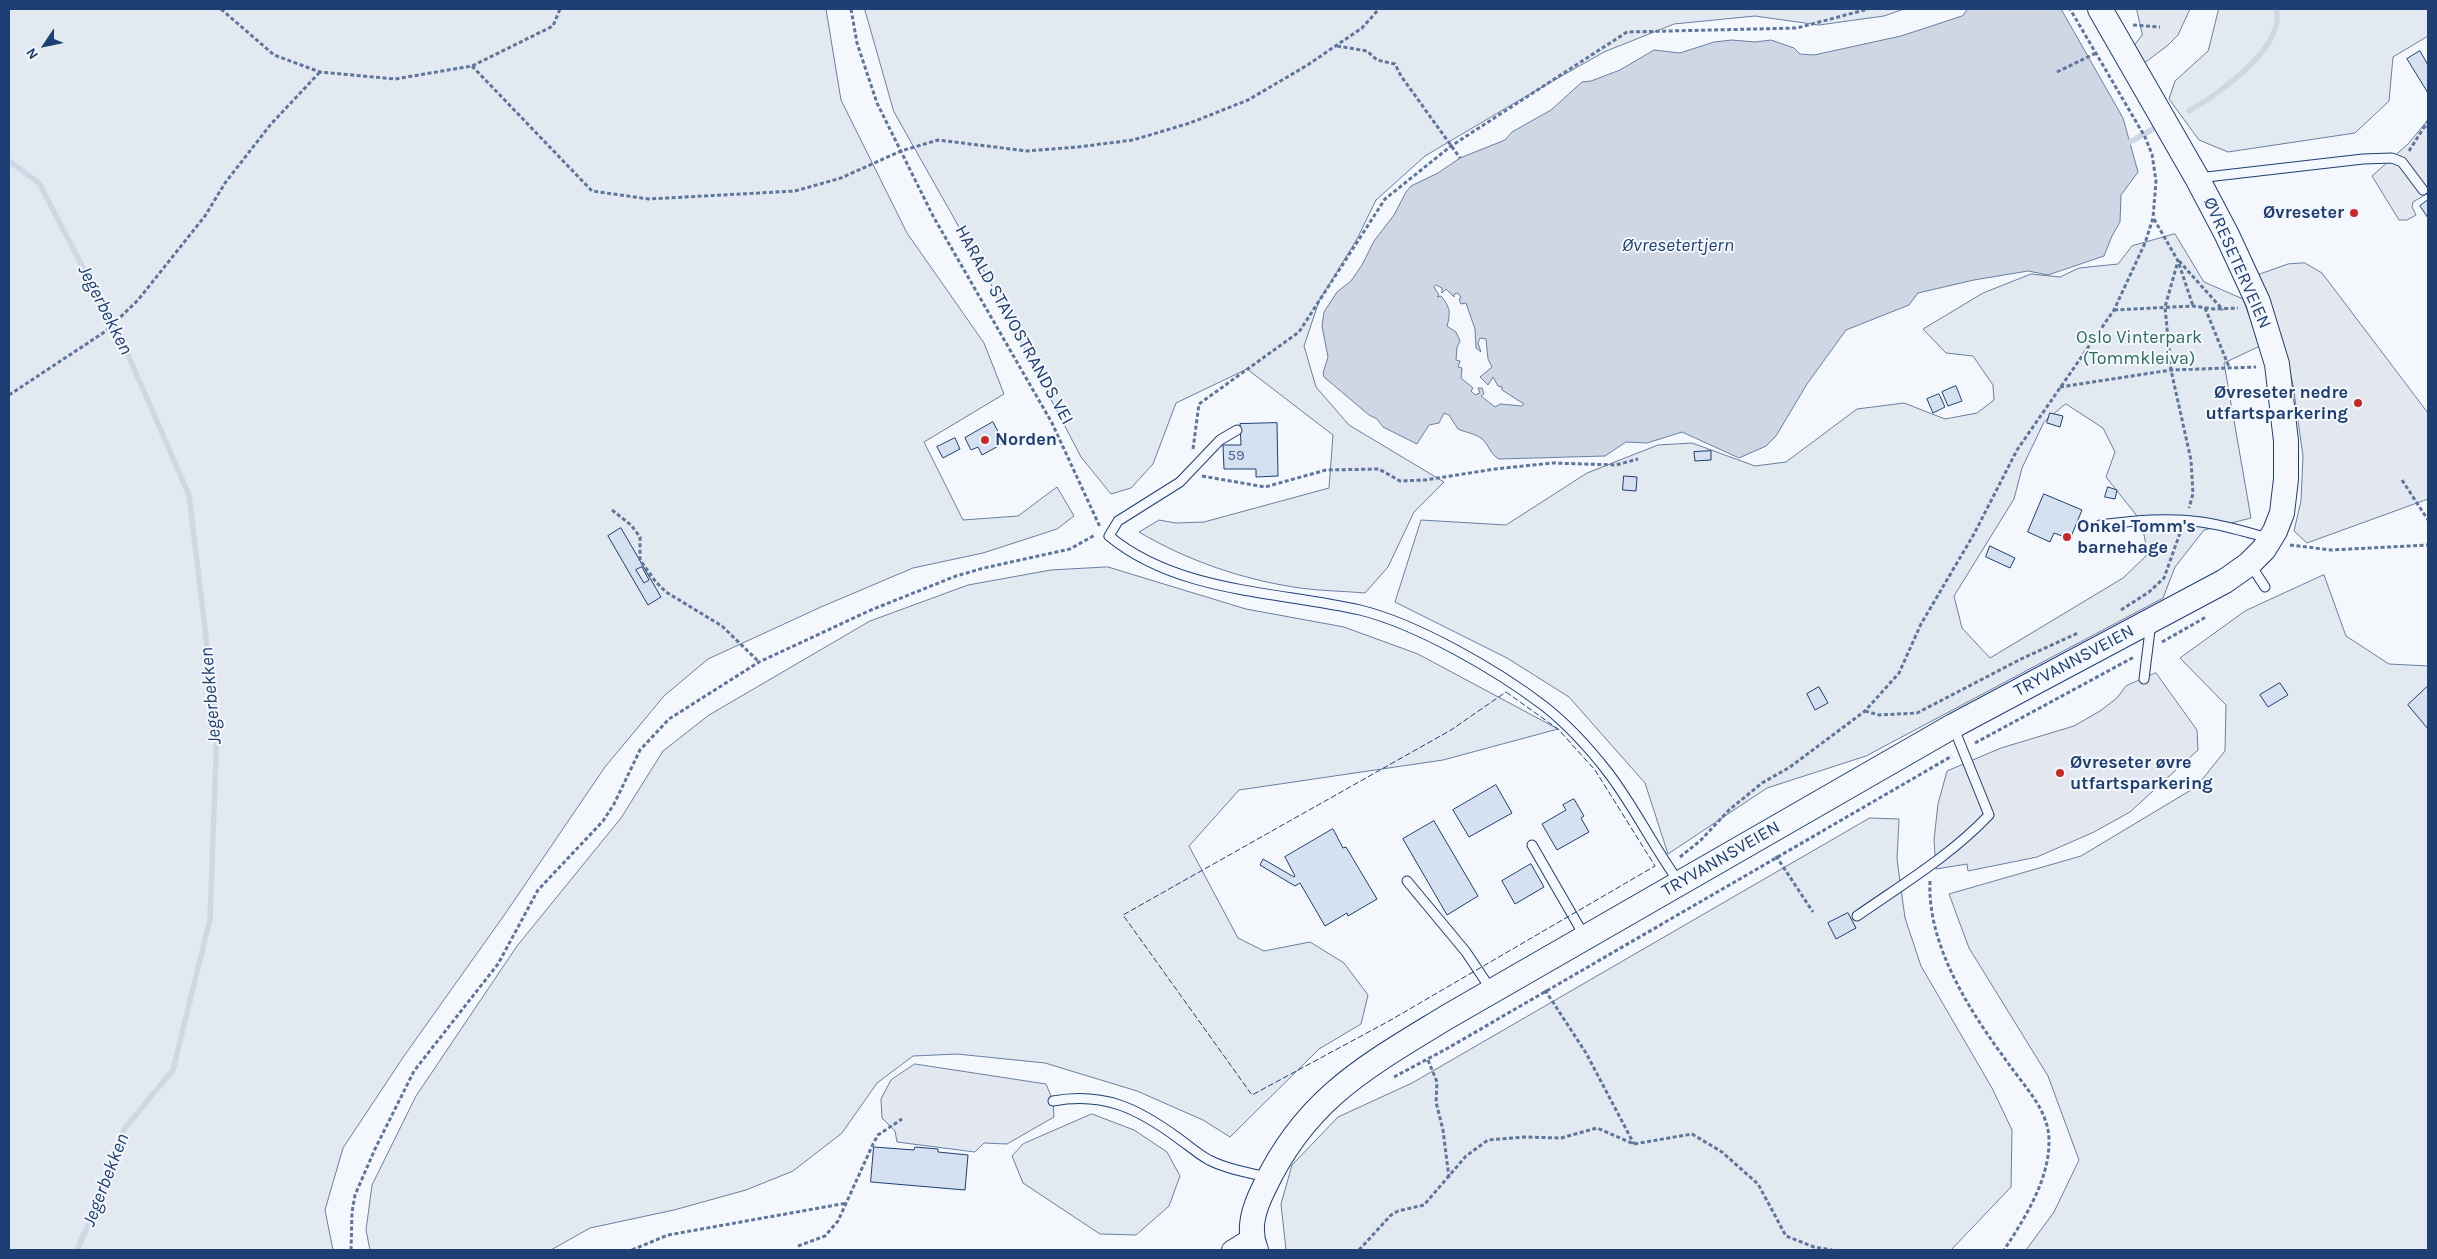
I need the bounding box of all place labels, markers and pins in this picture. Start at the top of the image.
place label: Øvreseter [2263,202,2344,224]
marker: Øvreseter [2348,207,2360,219]
place label: Øvreseter nedre utfartsparkering [2205,382,2348,424]
marker: Øvreseter nedre utfartsparkering [2352,397,2364,409]
place label: Norden [995,429,1057,451]
marker: Norden [979,434,991,446]
place label: Onkel Tomm's barnehage [2077,516,2196,558]
marker: Onkel Tomm's barnehage [2061,531,2073,543]
place label: Øvreseter øvre utfartsparkering [2070,752,2213,794]
marker: Øvreseter øvre utfartsparkering [2054,767,2066,779]

